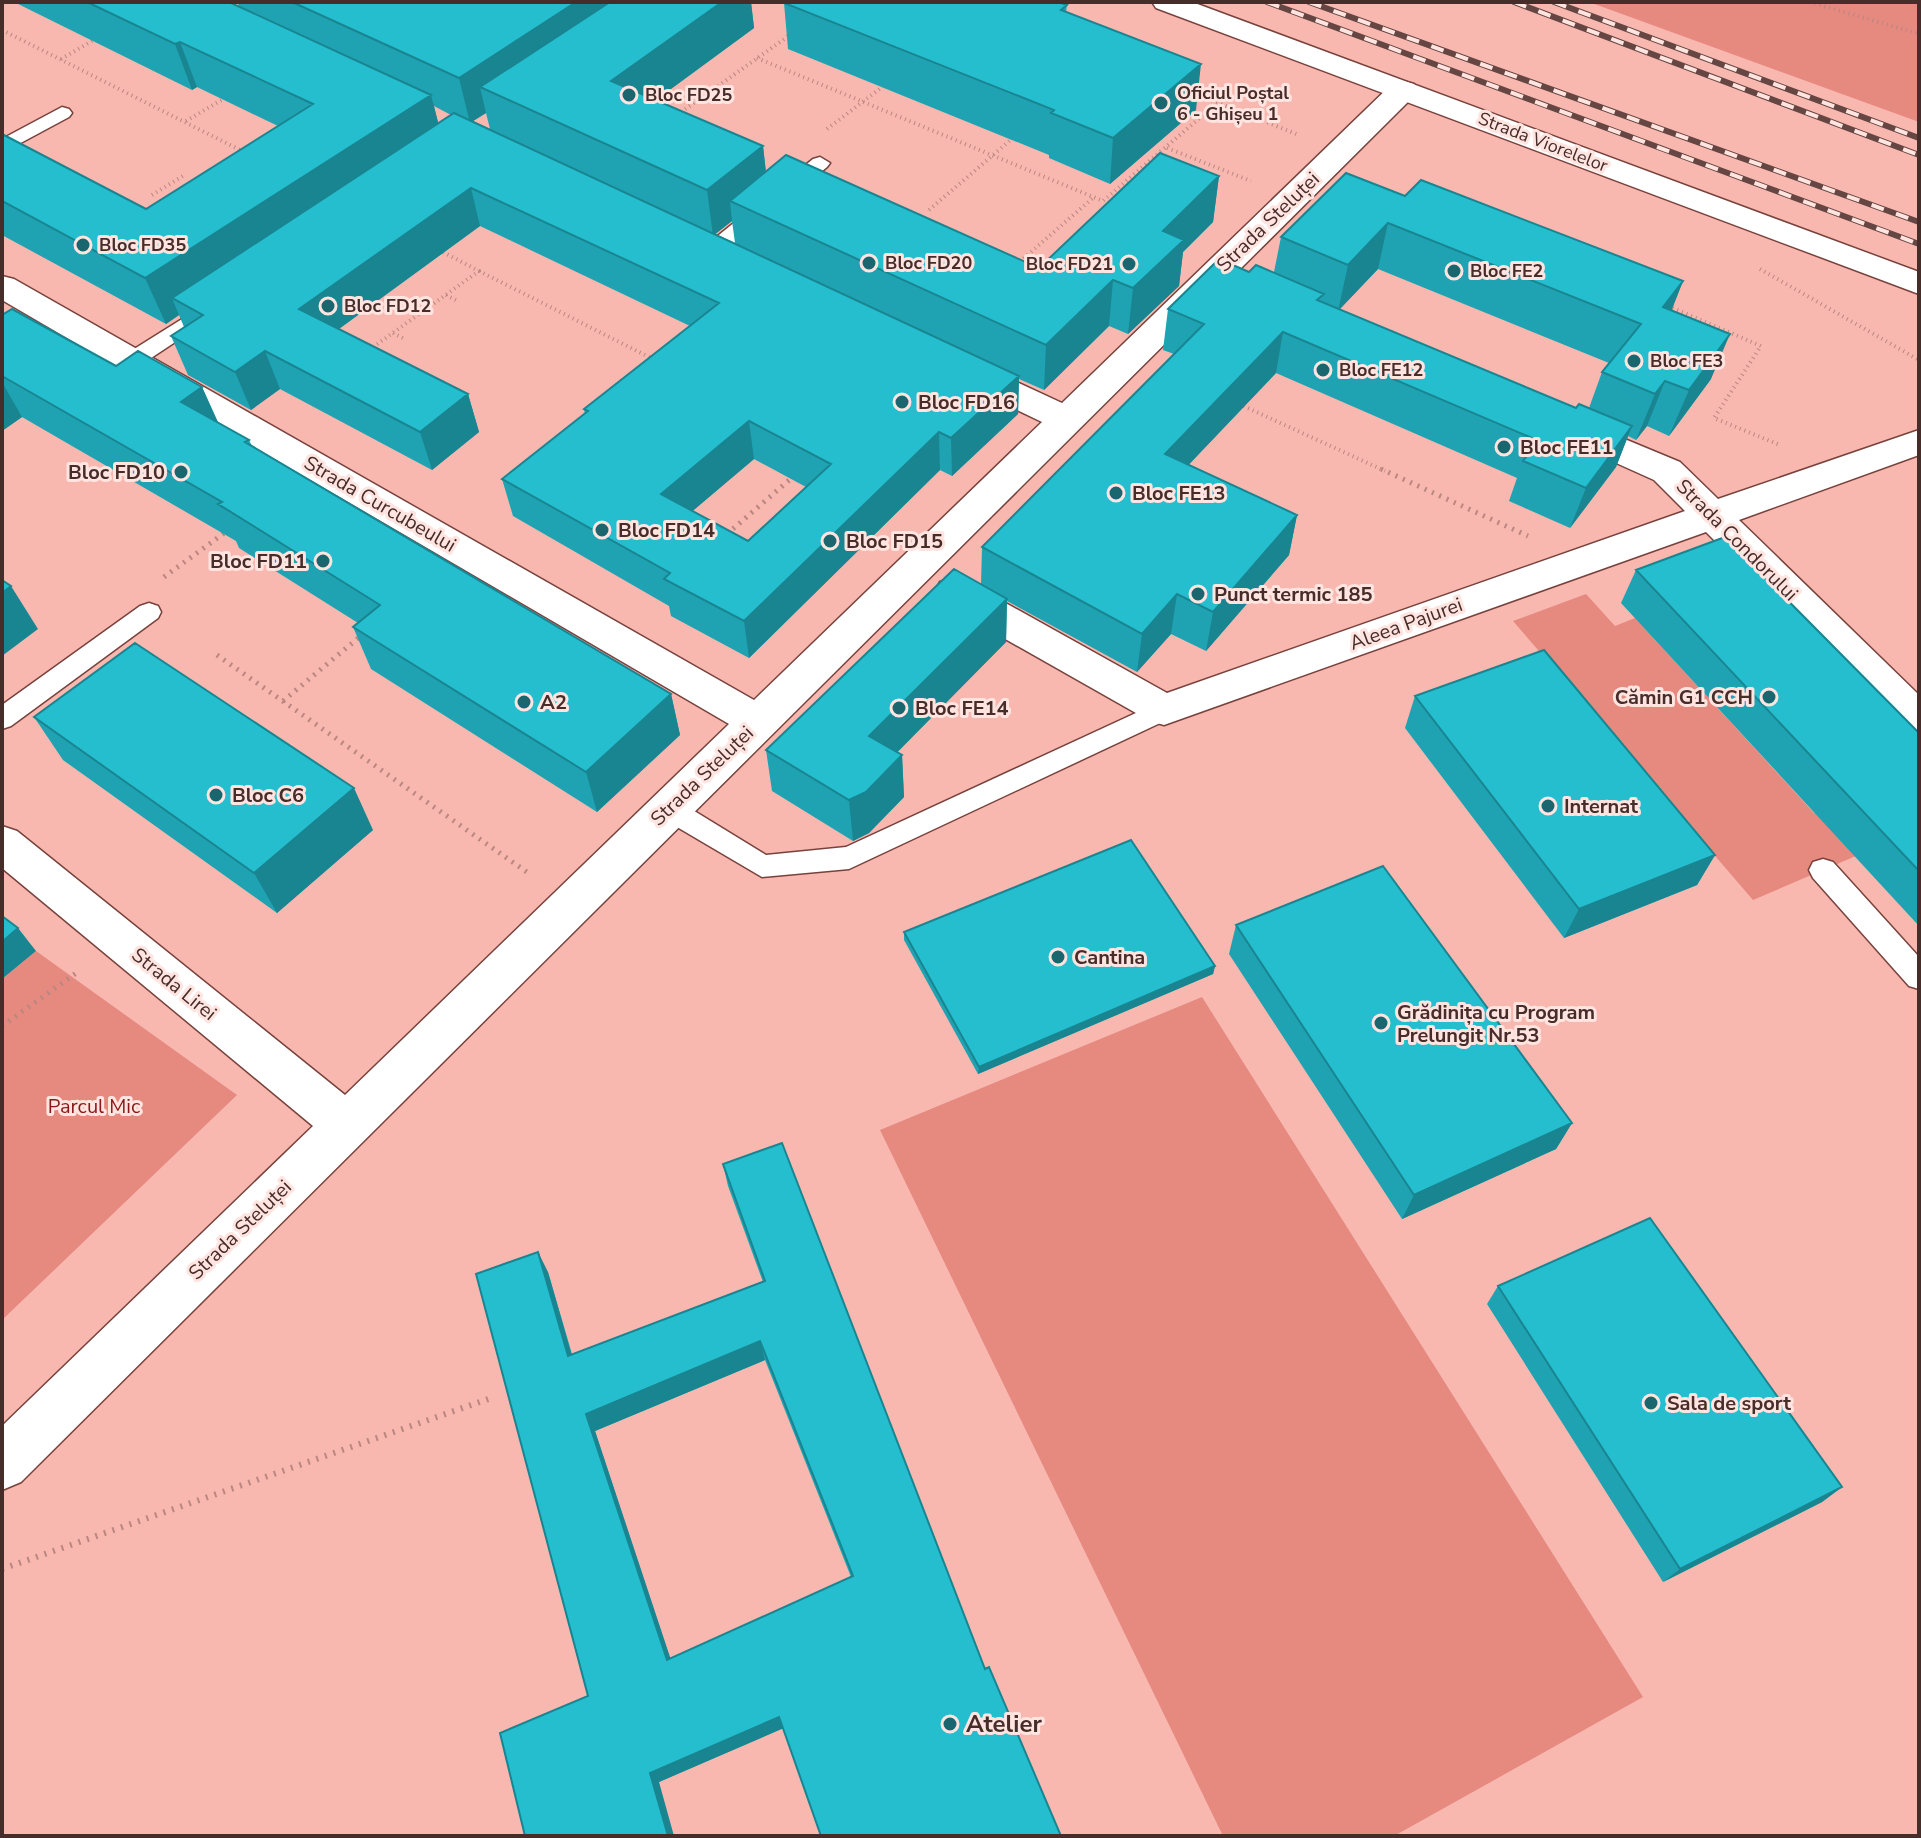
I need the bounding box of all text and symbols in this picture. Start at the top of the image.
place label: Oficiul Poștal 6 - Ghișeu 1 [1177,81,1289,126]
place label: Bloc FD25 [645,83,732,107]
marker: Bloc FD25 [620,86,638,104]
marker: Oficiul Poștal 6 - Ghișeu 1 [1152,94,1170,112]
street label: Strada Viorelelor [1475,106,1612,178]
street label: Strada Steluței [1211,166,1325,278]
place label: Bloc FD35 [99,233,186,257]
marker: Bloc FD35 [74,236,92,254]
place label: Bloc FD20 [885,251,972,275]
place label: Bloc FD21 [1026,252,1113,276]
marker: Bloc FD20 [860,254,878,272]
marker: Bloc FD21 [1120,255,1138,273]
place label: Bloc FE2 [1470,259,1543,283]
marker: Bloc FE2 [1445,262,1463,280]
place label: Bloc FD12 [344,294,431,318]
marker: Bloc FD12 [319,297,337,315]
place label: Bloc FE3 [1650,349,1723,373]
marker: Bloc FE3 [1625,352,1643,370]
place label: Bloc FE12 [1339,358,1423,382]
marker: Bloc FE12 [1314,361,1332,379]
place label: Bloc FD16 [918,389,1015,416]
marker: Bloc FD16 [893,393,911,411]
place label: Bloc FE11 [1520,434,1614,461]
marker: Bloc FE11 [1495,438,1513,456]
street label: Strada Curcubeului [299,449,461,559]
place label: Bloc FD10 [68,459,165,486]
marker: Bloc FD10 [172,463,190,481]
street label: Strada Condorului [1670,473,1804,607]
place label: Bloc FE13 [1132,480,1226,507]
marker: Bloc FE13 [1107,484,1125,502]
place label: Bloc FD14 [618,517,715,544]
marker: Bloc FD14 [593,521,611,539]
place label: Bloc FD15 [846,528,943,555]
marker: Bloc FD15 [821,532,839,550]
place label: Bloc FD11 [210,548,307,575]
marker: Bloc FD11 [314,552,332,570]
place label: Punct termic 185 [1214,581,1372,608]
marker: Punct termic 185 [1189,585,1207,603]
street label: Aleea Pajurei [1346,591,1466,657]
place label: Cămin G1 CCH [1615,684,1753,711]
marker: Cămin G1 CCH [1760,688,1778,706]
place label: A2 [540,689,567,716]
marker: A2 [515,693,533,711]
place label: Bloc FE14 [915,695,1009,722]
marker: Bloc FE14 [890,699,908,717]
street label: Strada Steluței [645,720,759,832]
place label: Bloc C6 [232,782,304,809]
marker: Bloc C6 [207,786,225,804]
place label: Internat [1564,793,1638,820]
marker: Internat [1539,797,1557,815]
street label: Strada Lirei [126,941,222,1027]
place label: Cantina [1074,944,1145,971]
marker: Cantina [1049,948,1067,966]
place label: Grădinița cu Program Prelungit Nr.53 [1397,999,1595,1049]
marker: Grădinița cu Program Prelungit Nr.53 [1372,1014,1390,1032]
park label: Parcul Mic [48,1093,140,1120]
street label: Strada Steluței [183,1174,297,1286]
place label: Sala de sport [1667,1390,1791,1417]
marker: Sala de sport [1642,1394,1660,1412]
place label: Atelier [966,1708,1042,1740]
marker: Atelier [941,1715,959,1733]

